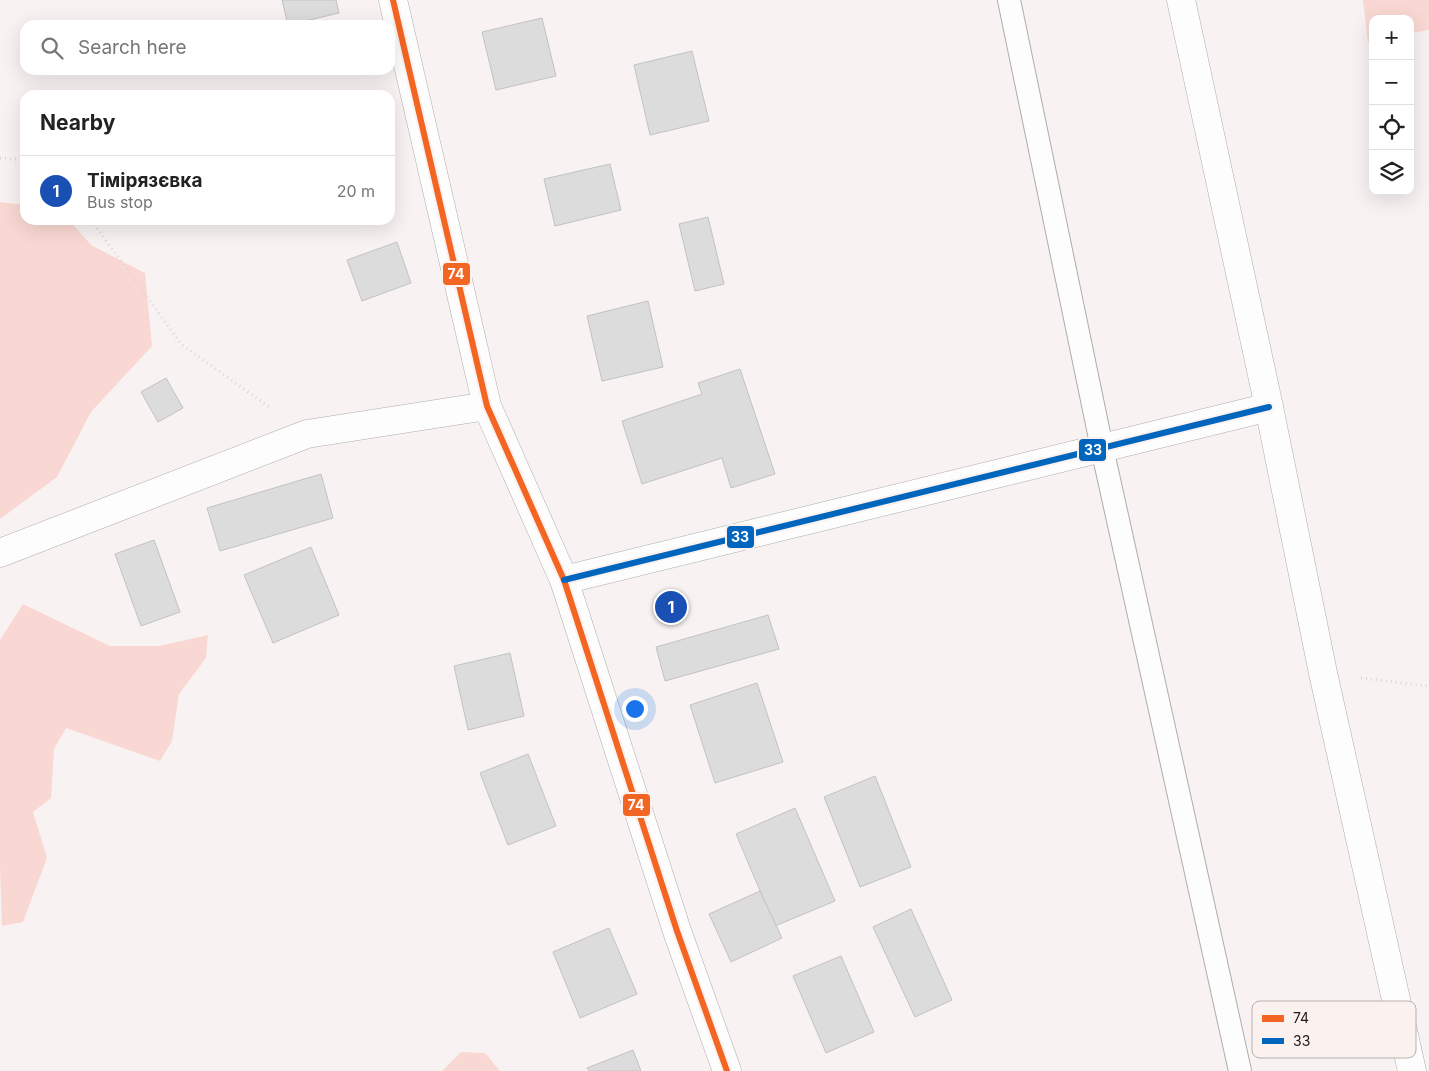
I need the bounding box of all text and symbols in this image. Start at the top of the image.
map controls [1369,15,1414,195]
button: + [1369,15,1414,60]
search box [20,20,395,75]
icon: search [38,34,66,62]
text: Search here [78,36,187,59]
button: − [1369,60,1414,105]
button: locate [1369,105,1414,150]
text: Nearby [40,110,115,135]
button: layers [1369,150,1414,195]
text: Тімірязєвка [87,169,202,192]
text: 1 [53,181,59,201]
text: 20 m [337,181,375,201]
text: Bus stop [87,192,153,212]
line badge: 74 [442,262,471,286]
text: 74 [448,265,464,282]
line badge: 33 [1078,438,1107,462]
text: 33 [1084,441,1102,458]
line badge: 33 [726,525,755,549]
text: 33 [731,528,749,545]
pin: 1 [655,588,687,626]
your location [622,696,648,722]
line badge: 74 [622,793,651,817]
text: 74 [628,796,644,813]
legend [1252,1001,1416,1058]
text: 74 [1293,1009,1309,1026]
text: 33 [1293,1032,1310,1049]

